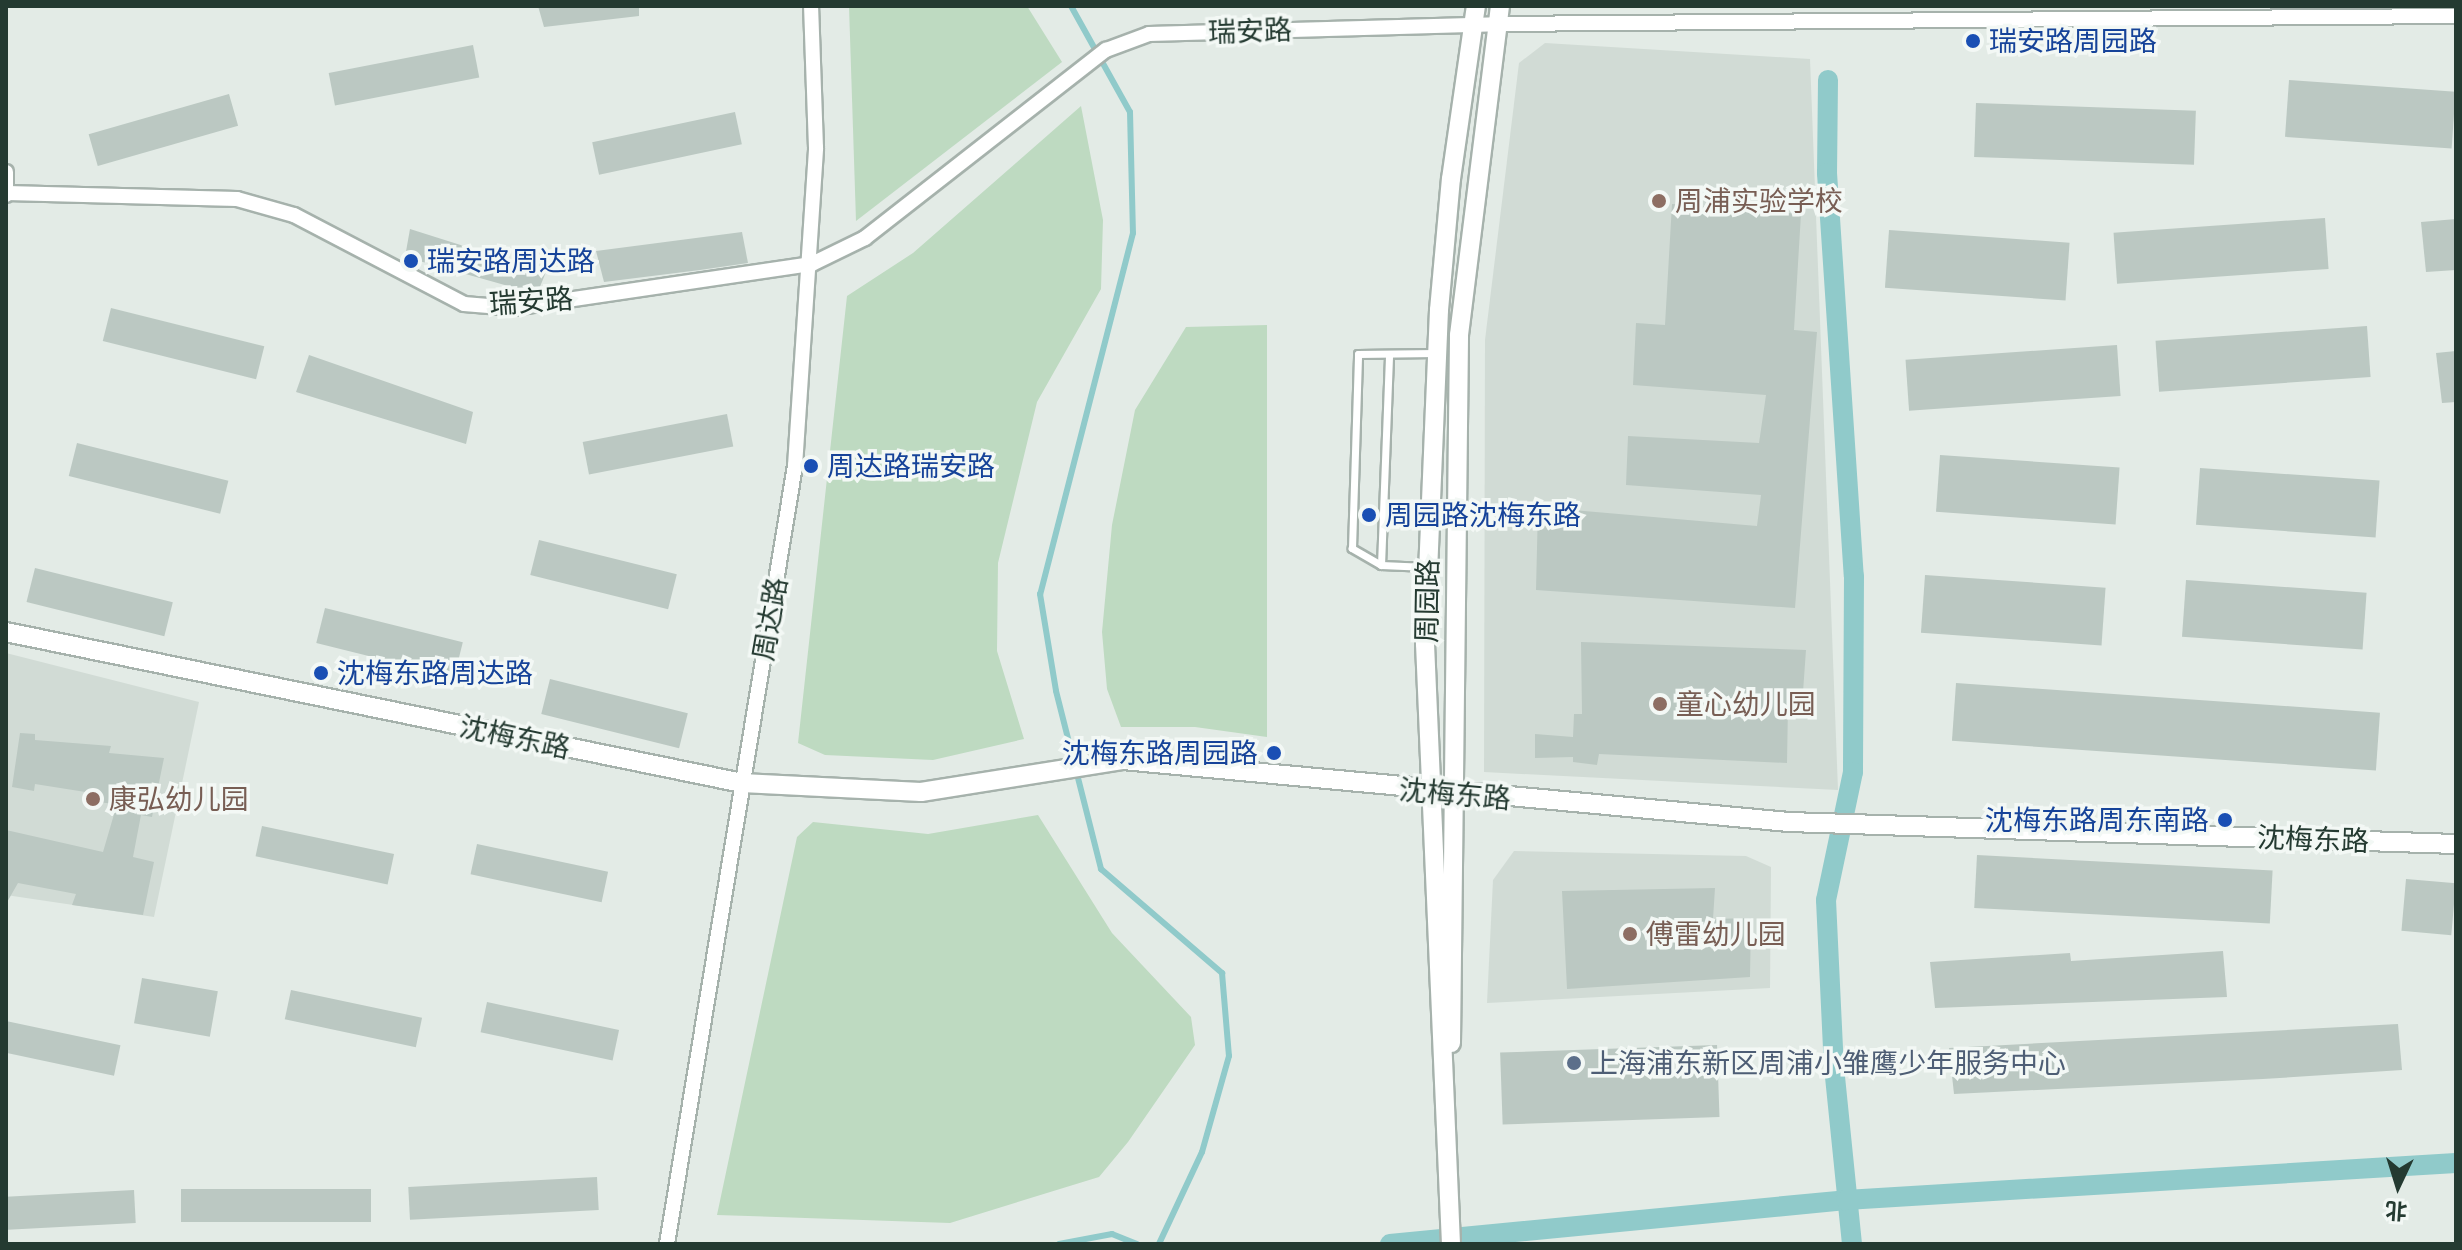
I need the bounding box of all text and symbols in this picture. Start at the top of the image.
street label: 瑞安路 [1207,13,1293,49]
place label: 瑞安路周园路 [1989,24,2157,58]
marker: 瑞安路周园路 [1964,32,1982,50]
place label: 周浦实验学校 [1675,184,1843,218]
marker: 周浦实验学校 [1650,192,1668,210]
place label: 瑞安路周达路 [427,244,595,278]
marker: 瑞安路周达路 [402,252,420,270]
street label: 瑞安路 [488,281,574,321]
place label: 周达路瑞安路 [827,449,995,483]
marker: 周达路瑞安路 [802,457,820,475]
place label: 周园路沈梅东路 [1385,498,1581,532]
marker: 周园路沈梅东路 [1360,506,1378,524]
street label: 周园路 [1409,559,1445,643]
street label: 周达路 [746,575,794,663]
place label: 沈梅东路周达路 [337,656,533,690]
marker: 沈梅东路周达路 [312,664,330,682]
place label: 童心幼儿园 [1676,687,1816,721]
marker: 童心幼儿园 [1651,695,1669,713]
street label: 沈梅东路 [457,709,573,765]
place label: 沈梅东路周园路 [1062,736,1258,770]
marker: 沈梅东路周园路 [1265,744,1283,762]
street label: 沈梅东路 [1398,772,1512,816]
place label: 康弘幼儿园 [109,782,249,816]
marker: 康弘幼儿园 [84,790,102,808]
place label: 沈梅东路周东南路 [1985,803,2209,837]
marker: 沈梅东路周东南路 [2216,811,2234,829]
street label: 沈梅东路 [2256,820,2370,858]
place label: 傅雷幼儿园 [1646,917,1786,951]
marker: 傅雷幼儿园 [1621,925,1639,943]
place label: 上海浦东新区周浦小雏鹰少年服务中心 [1590,1046,2066,1080]
marker: 上海浦东新区周浦小雏鹰少年服务中心 [1565,1054,1583,1072]
north arrow [2358,1146,2438,1226]
text: 北 [2384,1196,2408,1225]

